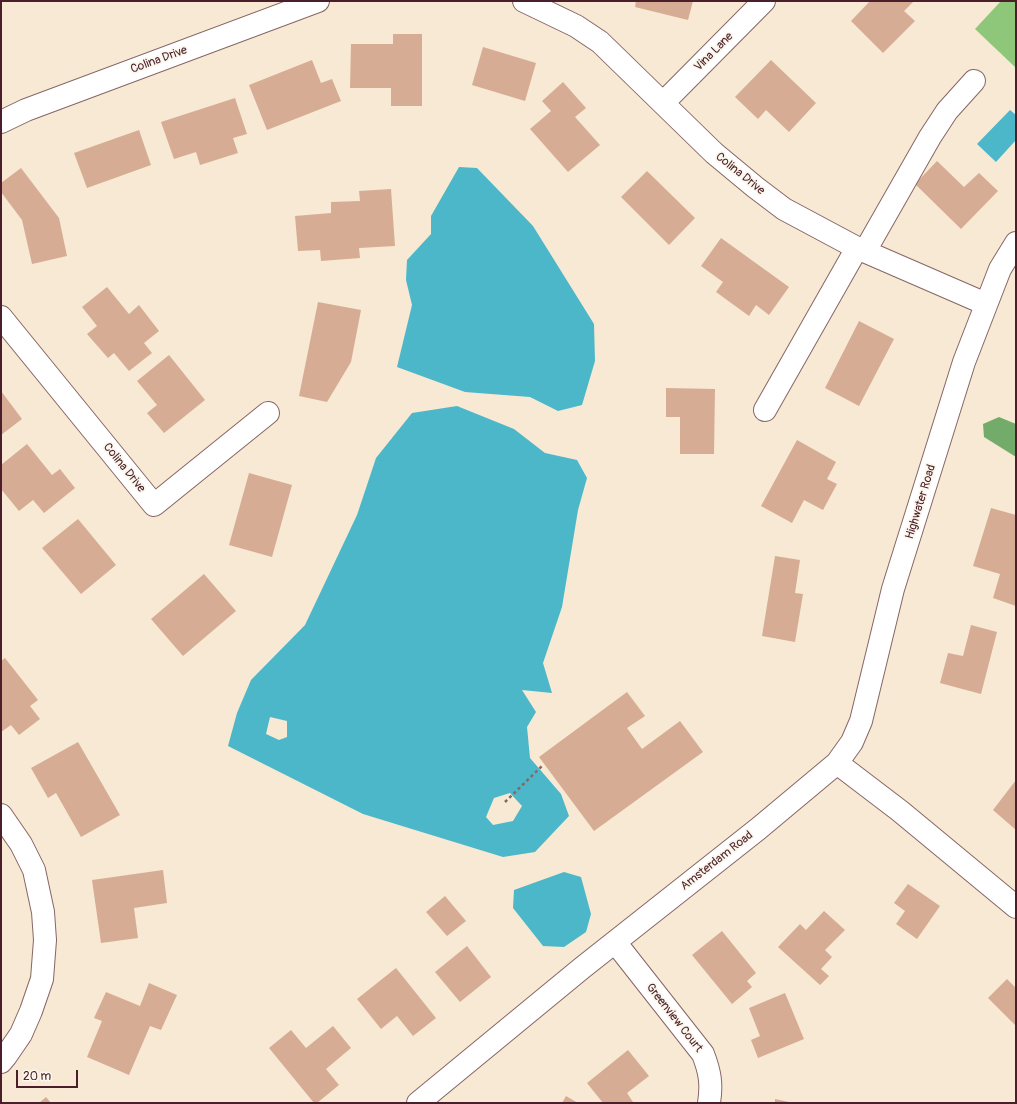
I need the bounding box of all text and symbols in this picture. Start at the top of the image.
street label: Vina Lane [692,30,736,74]
street label: Colina Drive [129,43,189,77]
street label: Colina Drive [712,150,768,198]
street label: Colina Drive [100,440,148,496]
street label: Highwater Road [903,463,939,541]
street label: Amsterdam Road [678,828,756,894]
street label: Greenview Court [643,981,705,1055]
scale bar [18,1062,80,1088]
text: 20 m [23,1069,51,1084]

